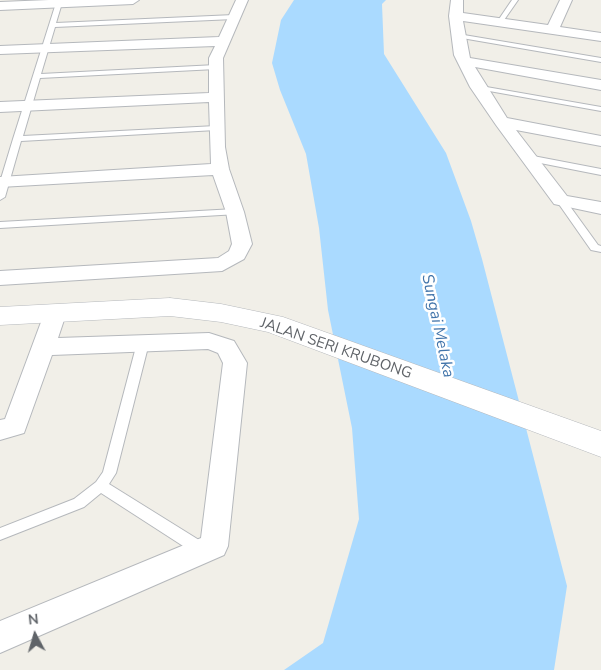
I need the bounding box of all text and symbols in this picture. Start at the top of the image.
water label: Sungai Melaka [417,272,457,380]
street label: JALAN SERI KRUBONG [258,315,414,383]
north arrow [10,610,60,660]
text: N [27,610,40,630]

